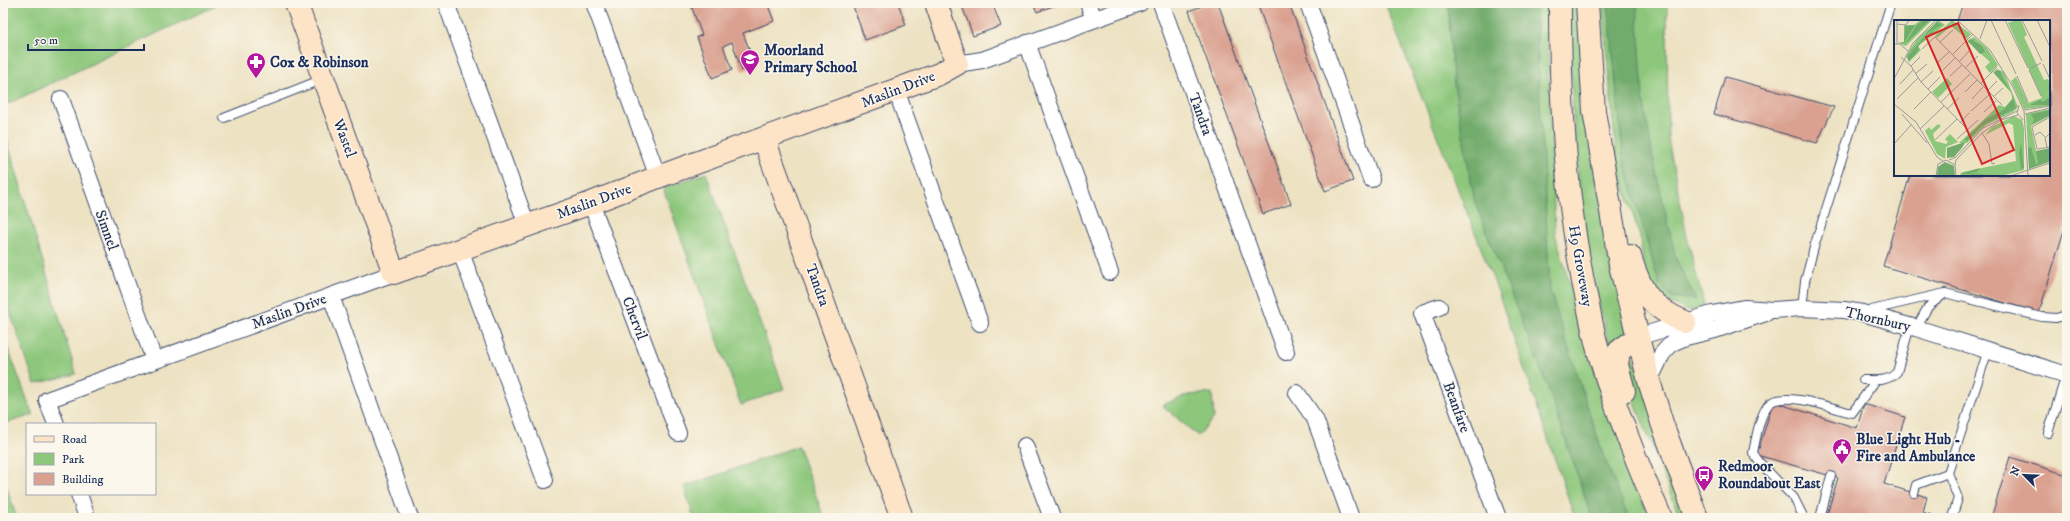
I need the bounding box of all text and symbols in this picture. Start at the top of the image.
inset map [1894,20,2050,176]
scale bar [28,26,144,52]
text: 50 m [34,33,58,48]
place label: Moorland Primary School [764,41,857,77]
school or university icon: Moorland Primary School [739,48,761,76]
pharmacy icon: Cox & Robinson [245,51,267,79]
place label: Cox & Robinson [270,53,369,72]
street label: Maslin Drive [858,67,938,112]
street label: Tandra [1184,90,1217,139]
street label: Wastel [328,115,361,161]
street label: Maslin Drive [554,179,634,224]
street label: Simnel [91,207,123,253]
street label: H9 Groveway [1564,224,1597,309]
street label: Tandra [801,261,834,310]
street label: Maslin Drive [249,289,329,334]
street label: Chervil [618,294,652,343]
street label: Thornbury [1843,303,1913,336]
street label: Beanfare [1439,379,1474,435]
legend [26,423,156,495]
place label: Blue Light Hub - Fire and Ambulance [1856,430,1976,466]
text: Road [62,432,87,447]
public building icon: Blue Light Hub - Fire and Ambulance [1831,437,1853,465]
text: Park [62,452,84,467]
north arrow [2004,455,2044,495]
place label: Redmoor Roundabout East [1718,457,1821,493]
bus stop icon: Redmoor Roundabout East [1693,464,1715,492]
text: N [2008,464,2024,478]
text: Building [62,472,103,487]

